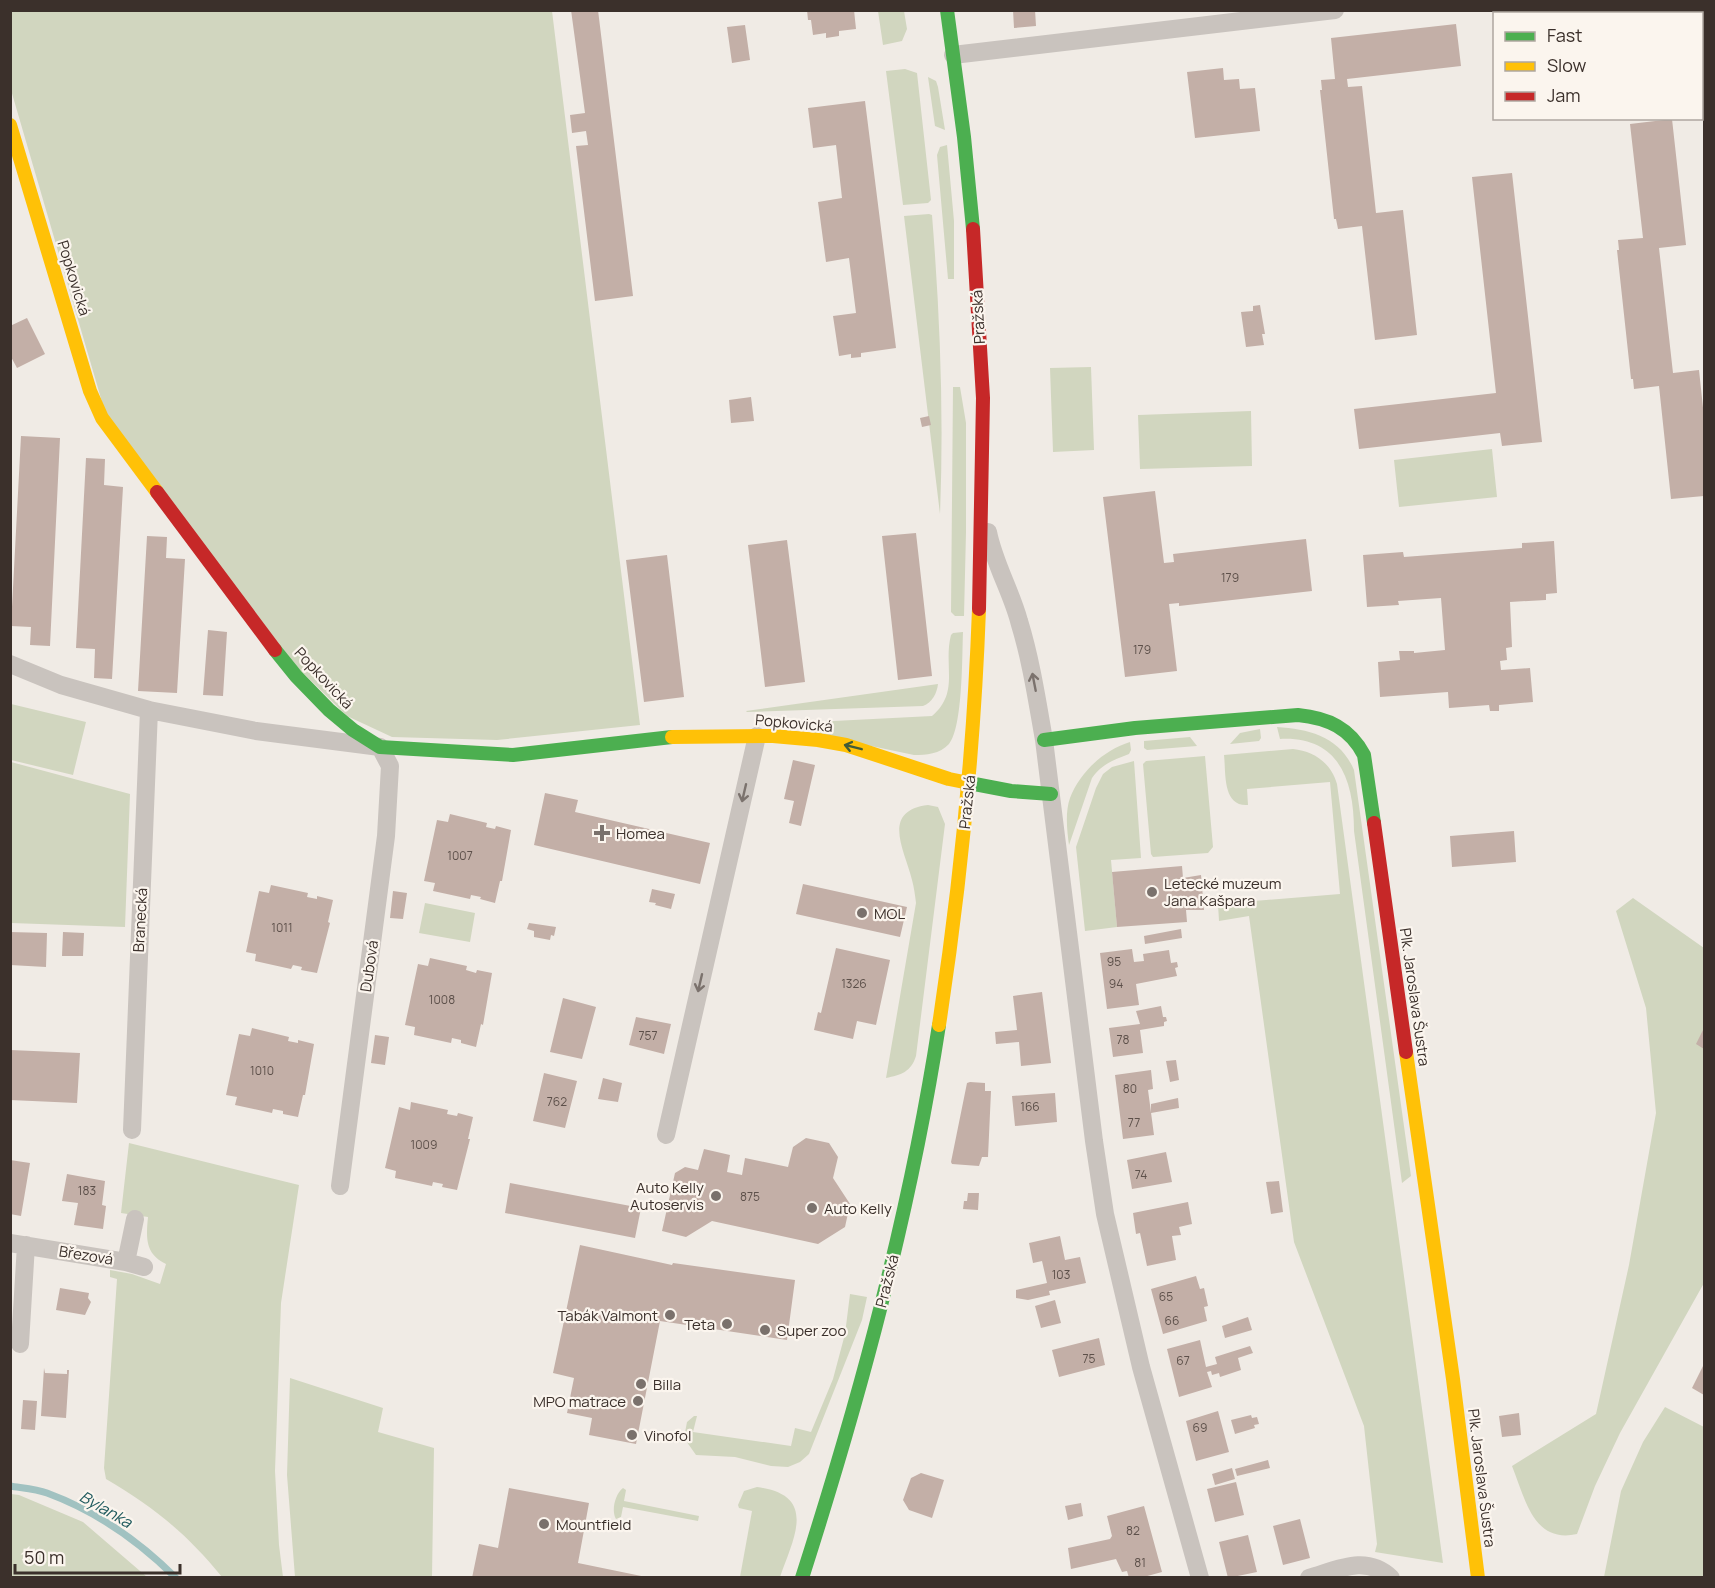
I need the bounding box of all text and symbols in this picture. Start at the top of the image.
legend [1493,12,1703,120]
text: Fast [1547,23,1582,47]
text: Slow [1547,53,1587,77]
text: Jam [1547,83,1581,107]
street label: Popkovická [53,238,95,318]
street label: Pražská [966,289,990,345]
house number: 179 [1221,569,1239,586]
house number: 179 [1133,641,1151,658]
street label: Popkovická [290,642,358,714]
one-way arrow [1028,673,1039,693]
street label: Popkovická [754,709,834,737]
one-way arrow [843,741,862,753]
street label: Pražská [954,774,980,830]
one-way arrow [737,783,749,802]
place label: Homea [616,823,665,844]
marker: Homea [593,824,611,842]
house number: 1007 [447,847,473,864]
place label: Letecké muzeum Jana Kašpara [1164,873,1281,911]
marker: Letecké muzeum Jana Kašpara [1145,885,1159,899]
street label: Branecká [128,887,152,953]
place label: MOL [874,903,905,924]
marker: MOL [855,906,869,920]
house number: 1011 [271,919,293,936]
street label: Plk. Jaroslava Šustra [1395,926,1435,1068]
street label: Dubová [355,939,383,993]
house number: 95 [1107,953,1121,970]
one-way arrow [693,973,705,992]
house number: 1326 [841,975,867,992]
house number: 94 [1109,975,1123,992]
house number: 1008 [429,991,455,1008]
house number: 757 [639,1027,657,1044]
house number: 78 [1117,1031,1130,1048]
house number: 1010 [250,1062,274,1079]
house number: 80 [1123,1080,1137,1097]
house number: 762 [547,1093,567,1110]
house number: 166 [1020,1098,1040,1115]
house number: 77 [1128,1114,1140,1131]
house number: 1009 [411,1136,437,1153]
house number: 74 [1135,1166,1147,1183]
place label: Auto Kelly Autoservis [630,1177,704,1215]
house number: 183 [78,1182,96,1199]
house number: 875 [740,1188,760,1205]
marker: Auto Kelly Autoservis [709,1189,723,1203]
place label: Auto Kelly [824,1198,892,1219]
marker: Auto Kelly [805,1201,819,1215]
street label: Březová [57,1240,115,1270]
street label: Pražská [870,1252,904,1310]
house number: 103 [1052,1266,1070,1283]
house number: 65 [1159,1288,1173,1305]
place label: Tabák Valmont [557,1305,658,1326]
marker: Tabák Valmont [663,1308,677,1322]
house number: 66 [1165,1312,1179,1329]
place label: Teta [684,1314,715,1335]
marker: Teta [720,1317,734,1331]
place label: Super zoo [777,1320,846,1341]
marker: Super zoo [758,1323,772,1337]
house number: 75 [1083,1350,1096,1367]
house number: 67 [1176,1352,1190,1369]
place label: Billa [653,1374,681,1395]
marker: Billa [634,1377,648,1391]
place label: MPO matrace [533,1391,626,1412]
marker: MPO matrace [631,1394,645,1408]
street label: Plk. Jaroslava Šustra [1463,1407,1501,1549]
house number: 69 [1193,1419,1207,1436]
place label: Vinofol [644,1425,691,1446]
marker: Vinofol [625,1428,639,1442]
water label: Bylanka [76,1485,137,1533]
place label: Mountfield [556,1514,632,1535]
marker: Mountfield [537,1517,551,1531]
house number: 82 [1126,1522,1140,1539]
scale bar [15,1537,180,1575]
text: 50 m [24,1545,64,1569]
house number: 81 [1134,1554,1146,1571]

